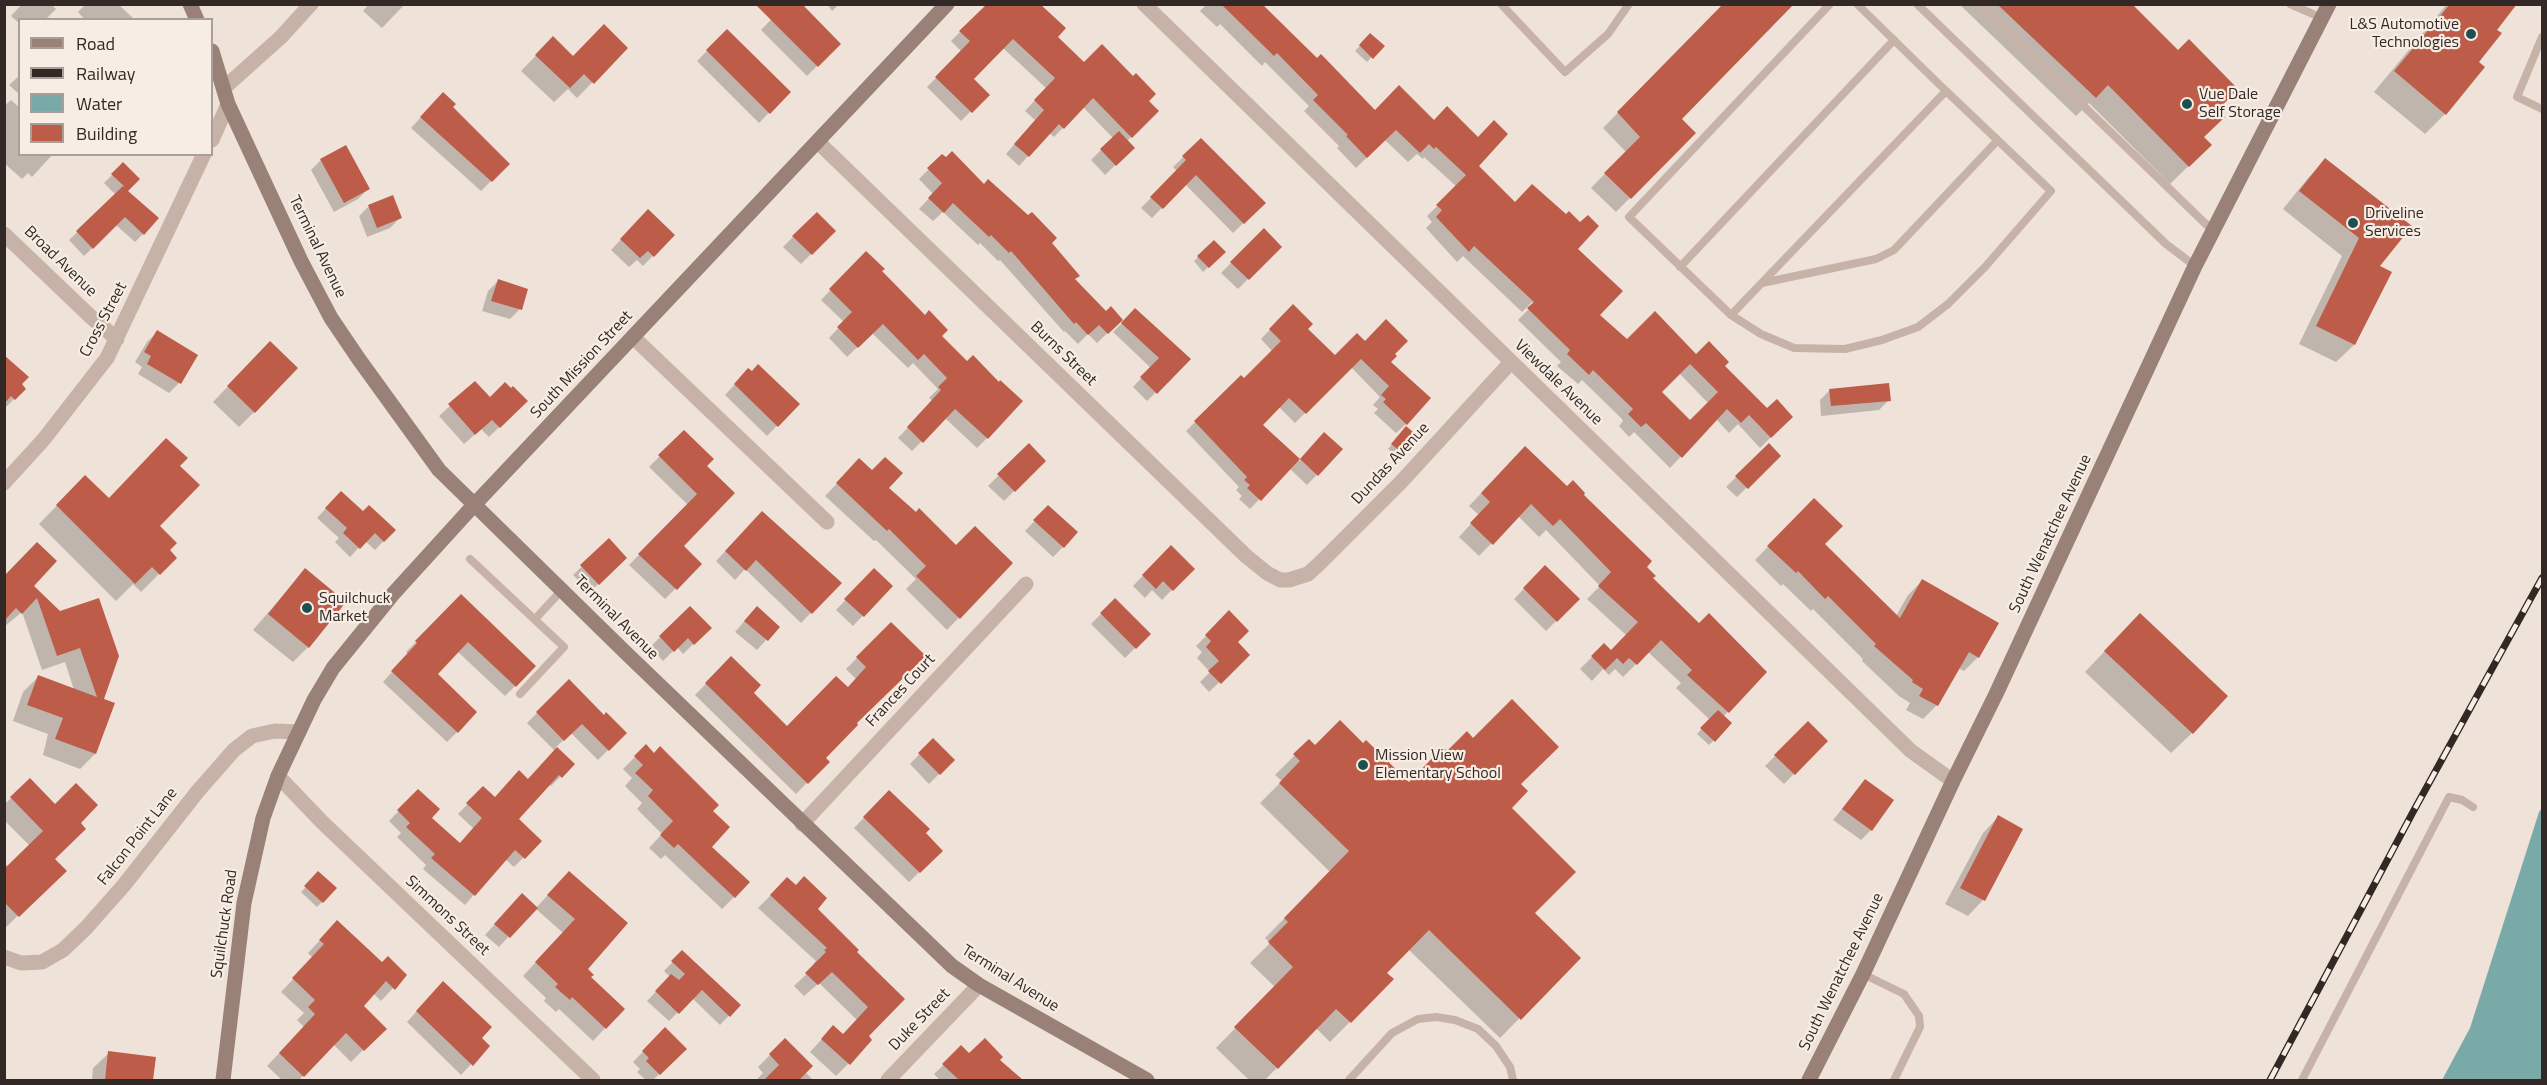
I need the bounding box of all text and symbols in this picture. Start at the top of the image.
place label: L&S Automotive Technologies [2350,15,2459,53]
legend [18,18,213,156]
marker: L&S Automotive Technologies [2464,27,2478,41]
text: Road [76,30,115,57]
text: Railway [76,60,135,87]
place label: Vue Dale Self Storage [2199,85,2281,123]
text: Water [76,90,122,117]
marker: Vue Dale Self Storage [2180,97,2194,111]
text: Building [76,120,137,147]
street label: Terminal Avenue [284,193,350,301]
place label: Driveline Services [2365,204,2424,242]
marker: Driveline Services [2346,216,2360,230]
street label: Broad Avenue [20,223,100,301]
street label: Cross Street [76,279,132,361]
street label: South Mission Street [527,307,637,423]
street label: Burns Street [1026,318,1100,390]
street label: Viewdale Avenue [1510,336,1606,430]
street label: Dundas Avenue [1348,419,1434,509]
street label: South Wenatchee Avenue [2006,452,2096,616]
street label: Terminal Avenue [570,572,662,664]
place label: Squilchuck Market [319,589,390,627]
marker: Squilchuck Market [300,601,314,615]
street label: Frances Court [862,651,940,731]
place label: Mission View Elementary School [1375,746,1501,784]
marker: Mission View Elementary School [1356,758,1370,772]
street label: Falcon Point Lane [94,784,182,890]
street label: Squilchuck Road [208,868,242,980]
street label: Simmons Street [401,872,493,960]
street label: South Wenatchee Avenue [1795,890,1889,1054]
street label: Terminal Avenue [958,941,1062,1017]
street label: Duke Street [886,985,954,1055]

